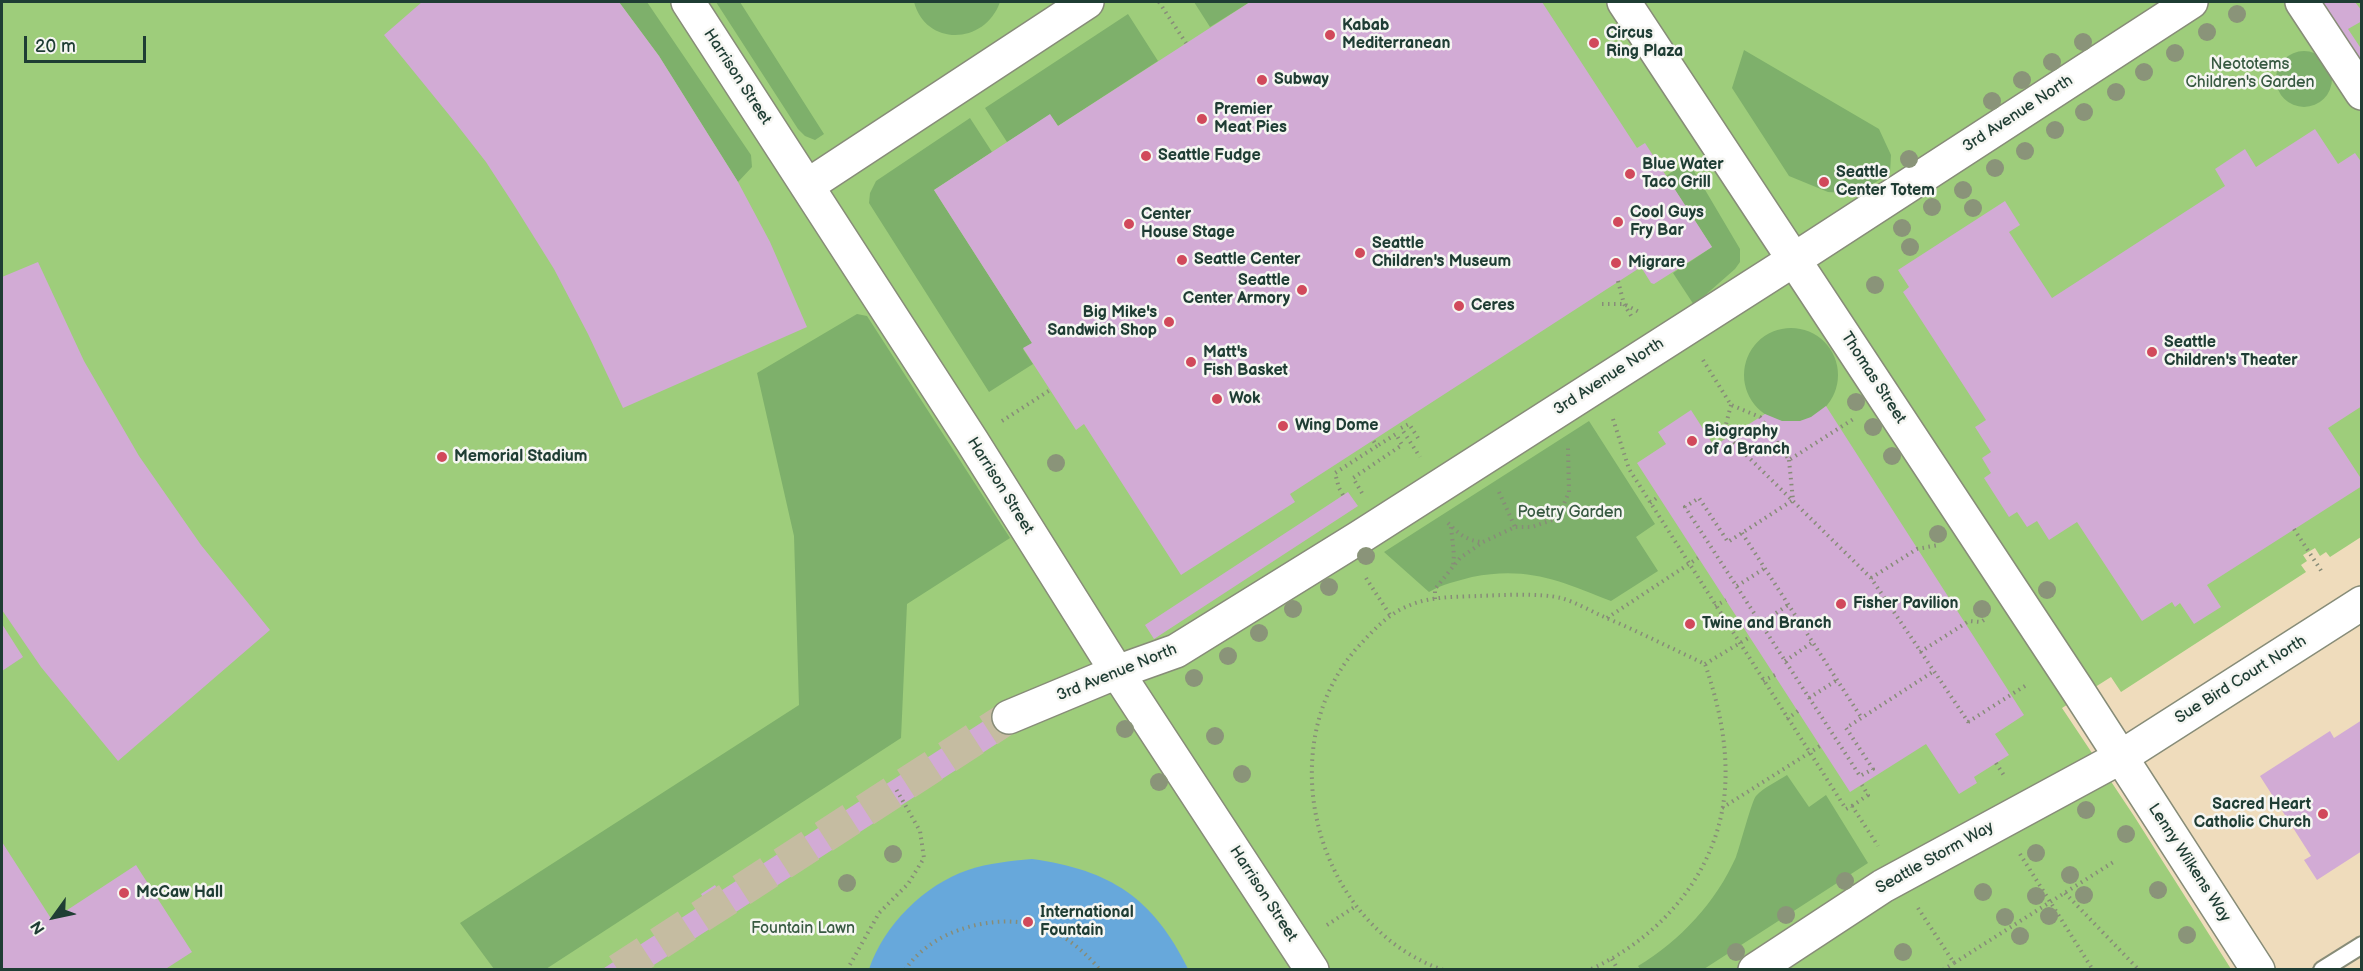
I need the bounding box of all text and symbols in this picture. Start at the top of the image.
place label: Kabab Mediterranean [1342,16,1450,54]
scale bar [27,24,148,62]
place label: Circus Ring Plaza [1606,24,1683,62]
street label: Harrison Street [699,26,775,128]
marker: Kabab Mediterranean [1323,28,1337,42]
text: 20 m [35,36,76,57]
marker: Circus Ring Plaza [1587,36,1601,50]
park label: Neototems Children's Garden [2185,55,2315,93]
place label: Subway [1274,70,1329,90]
street label: 3rd Avenue North [1959,71,2077,157]
marker: Subway [1255,73,1269,87]
place label: Premier Meat Pies [1214,100,1287,138]
marker: Premier Meat Pies [1195,112,1209,126]
place label: Seattle Fudge [1158,146,1261,166]
marker: Seattle Fudge [1139,149,1153,163]
place label: Blue Water Taco Grill [1642,155,1724,193]
place label: Seattle Center Totem [1836,163,1935,201]
marker: Blue Water Taco Grill [1623,167,1637,181]
marker: Seattle Center Totem [1817,175,1831,189]
place label: Cool Guys Fry Bar [1630,203,1704,241]
place label: Center House Stage [1141,205,1235,243]
marker: Cool Guys Fry Bar [1611,215,1625,229]
marker: Center House Stage [1122,217,1136,231]
place label: Seattle Children's Museum [1372,234,1511,272]
marker: Seattle Children's Museum [1353,246,1367,260]
place label: Seattle Center [1194,250,1300,270]
marker: Seattle Center [1175,253,1189,267]
place label: Migrare [1628,253,1685,273]
marker: Migrare [1609,256,1623,270]
place label: Seattle Center Armory [1183,271,1290,309]
marker: Seattle Center Armory [1295,283,1309,297]
place label: Ceres [1471,296,1515,316]
marker: Ceres [1452,299,1466,313]
place label: Big Mike's Sandwich Shop [1047,303,1157,341]
marker: Big Mike's Sandwich Shop [1162,315,1176,329]
street label: Thomas Street [1836,328,1910,428]
place label: Seattle Children's Theater [2164,333,2298,371]
street label: 3rd Avenue North [1550,334,1668,420]
place label: Matt's Fish Basket [1203,343,1288,381]
marker: Seattle Children's Theater [2145,345,2159,359]
marker: Matt's Fish Basket [1184,355,1198,369]
place label: Wok [1229,389,1260,409]
marker: Wok [1210,392,1224,406]
place label: Wing Dome [1295,416,1379,436]
marker: Wing Dome [1276,419,1290,433]
place label: Biography of a Branch [1704,422,1790,460]
street label: Harrison Street [963,434,1037,538]
marker: Biography of a Branch [1685,434,1699,448]
place label: Memorial Stadium [454,447,587,467]
marker: Memorial Stadium [435,450,449,464]
park label: Poetry Garden [1517,503,1623,523]
place label: Fisher Pavilion [1853,594,1959,614]
marker: Fisher Pavilion [1834,597,1848,611]
place label: Twine and Branch [1702,614,1831,634]
marker: Twine and Branch [1683,617,1697,631]
street label: Sue Bird Court North [2172,632,2310,728]
street label: 3rd Avenue North [1054,640,1180,706]
place label: Sacred Heart Catholic Church [2194,795,2311,833]
street label: Lenny Wilkens Way [2144,800,2234,926]
marker: Sacred Heart Catholic Church [2316,807,2330,821]
street label: Seattle Storm Way [1873,818,1997,898]
street label: Harrison Street [1225,843,1301,945]
place label: McCaw Hall [136,883,223,903]
marker: McCaw Hall [117,886,131,900]
north arrow [24,887,84,947]
place label: International Fountain [1040,903,1134,941]
marker: International Fountain [1021,915,1035,929]
text: N [27,917,50,937]
park label: Fountain Lawn [751,919,855,939]

